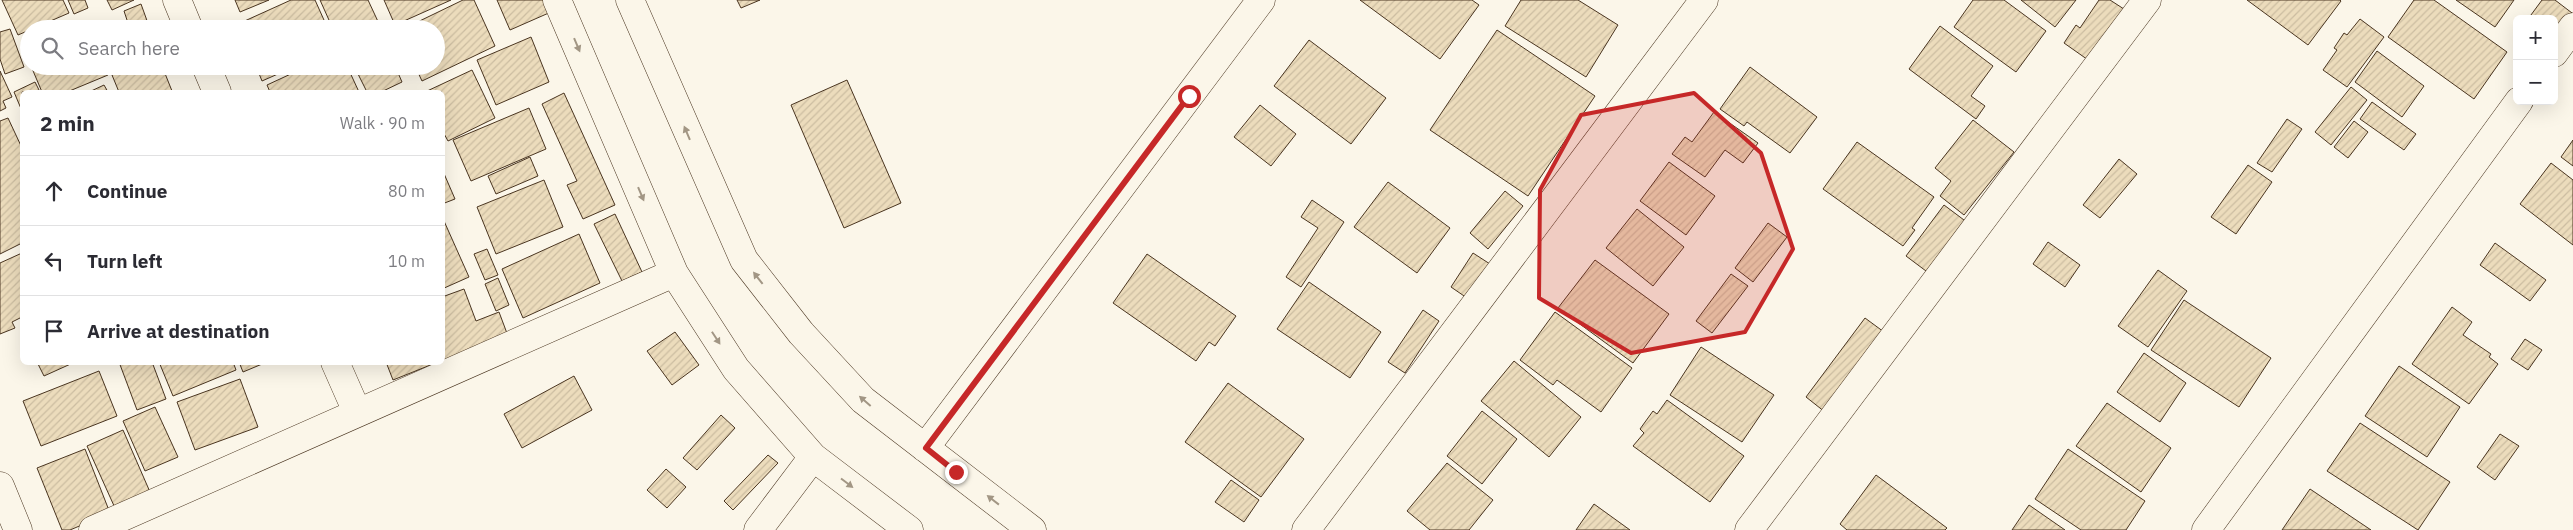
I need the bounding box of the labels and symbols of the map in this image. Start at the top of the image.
one-way arrow [573,38,581,52]
route start [1178,85,1201,108]
one-way arrow [682,126,690,140]
one-way arrow [637,187,645,201]
one-way arrow [753,272,764,285]
one-way arrow [711,331,720,344]
one-way arrow [858,395,871,406]
route end [945,461,968,484]
one-way arrow [840,478,854,488]
one-way arrow [987,495,1000,506]

